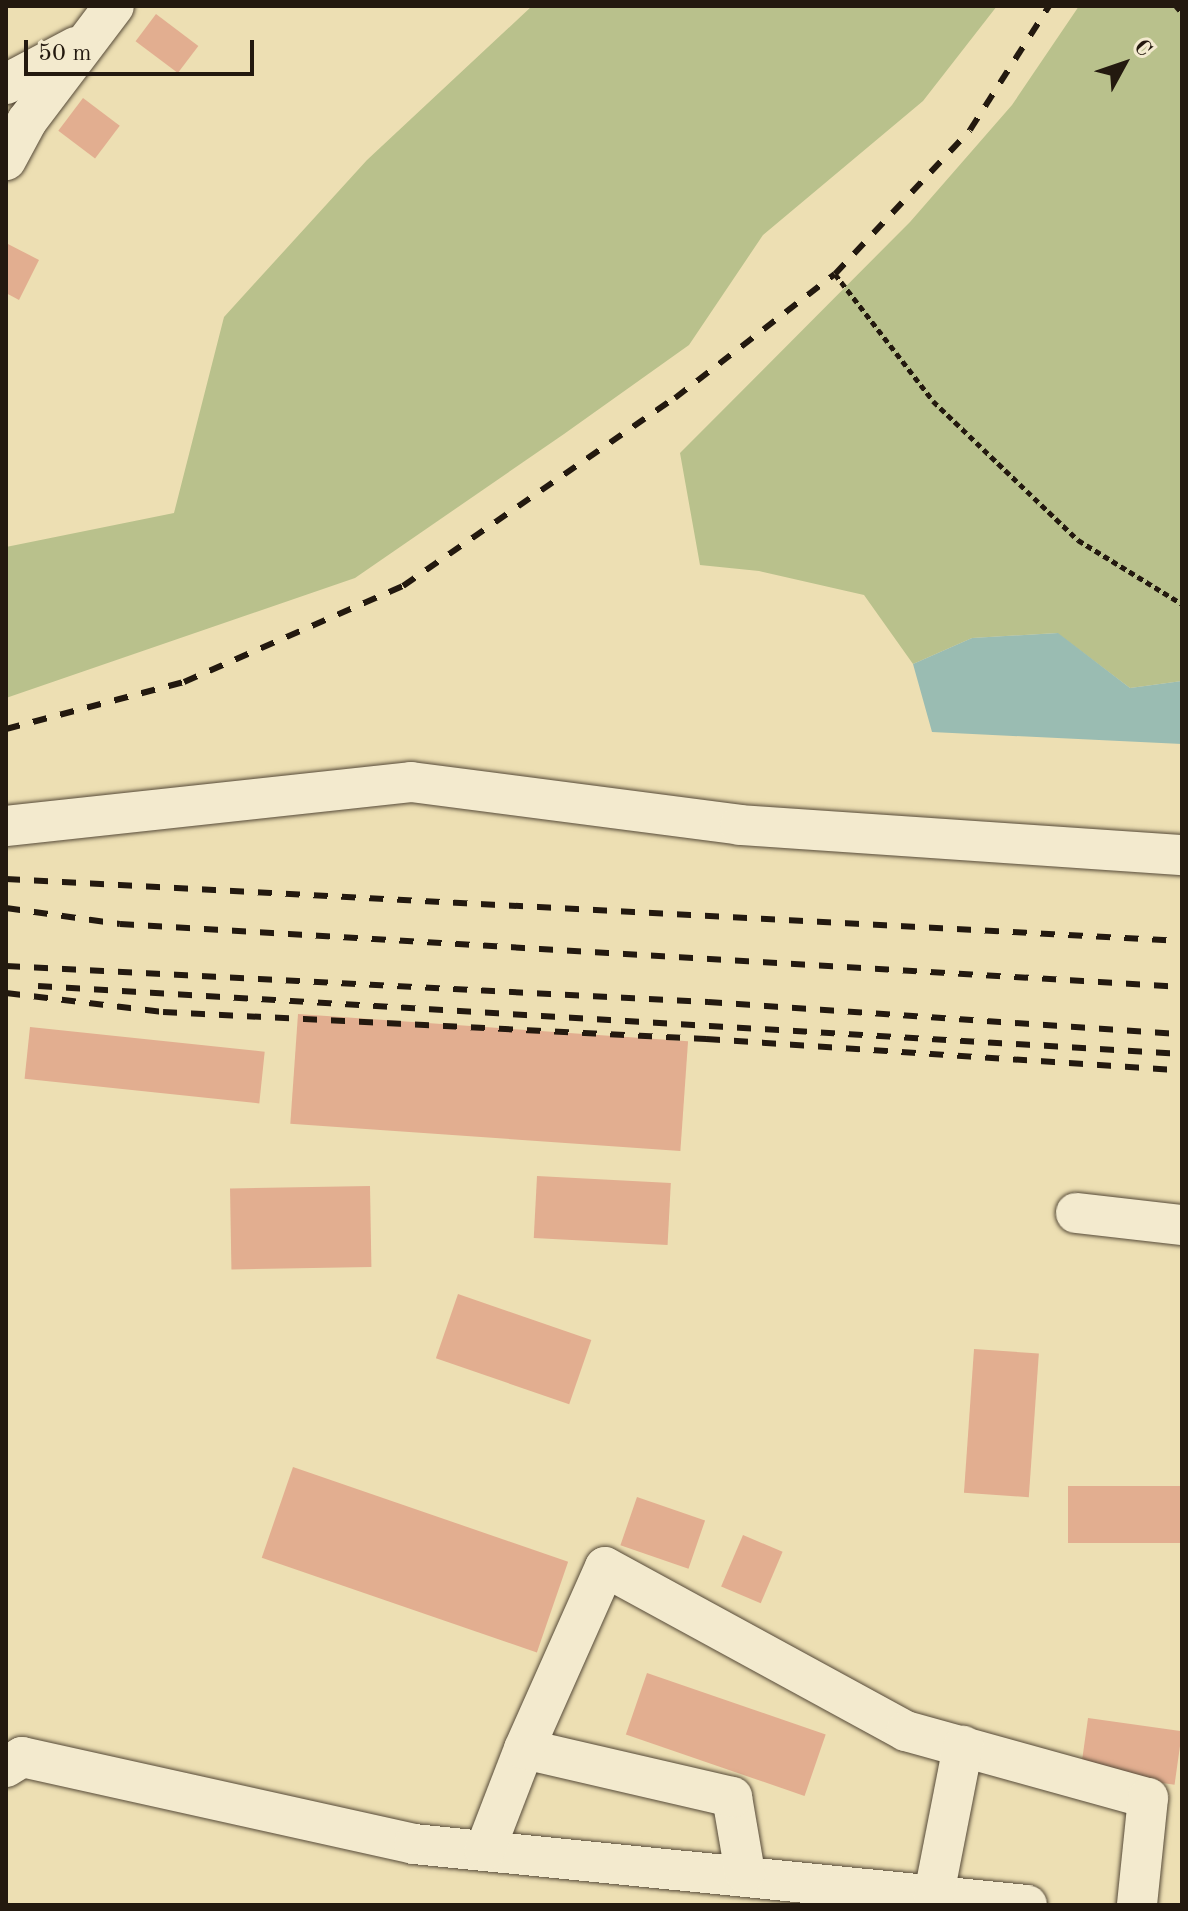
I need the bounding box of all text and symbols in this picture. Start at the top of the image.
scale bar [28,24,258,74]
north arrow [1084,24,1164,104]
text: С [1129,36,1155,61]
text: 50 m [38,42,92,66]

